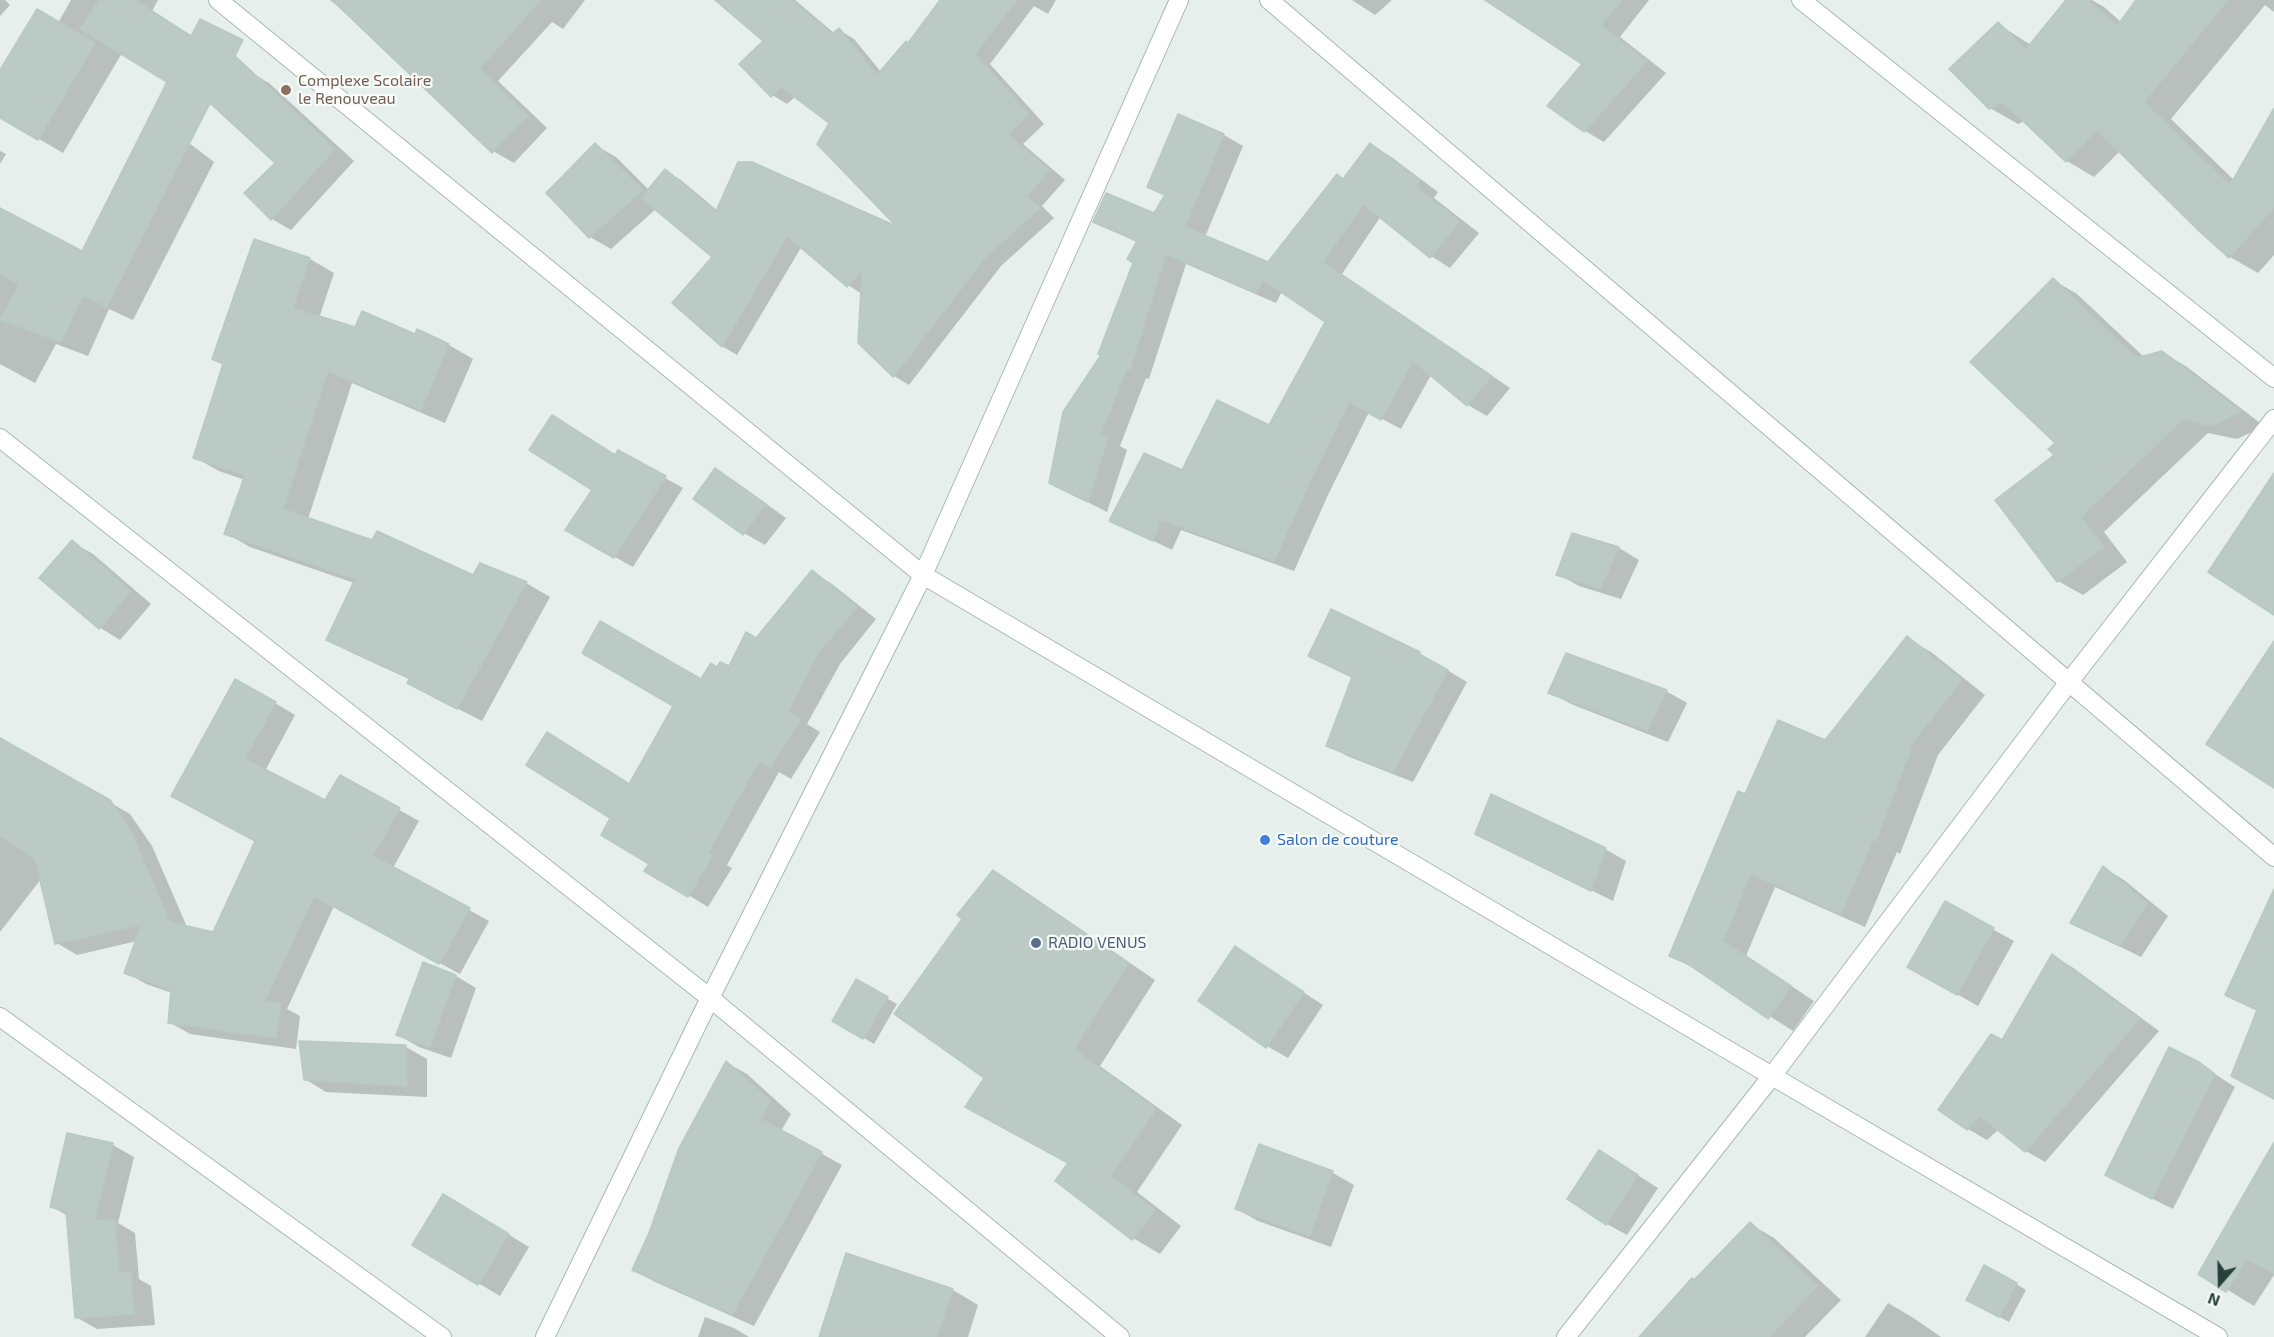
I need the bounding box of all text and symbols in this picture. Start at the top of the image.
place label: Complexe Scolaire le Renouveau [298,71,431,109]
marker: Complexe Scolaire le Renouveau [279,83,293,97]
place label: Salon de couture [1277,830,1399,850]
marker: Salon de couture [1258,833,1272,847]
place label: RADIO VENUS [1048,933,1147,953]
marker: RADIO VENUS [1029,936,1043,950]
north arrow [2190,1253,2250,1313]
text: N [2205,1289,2222,1311]

